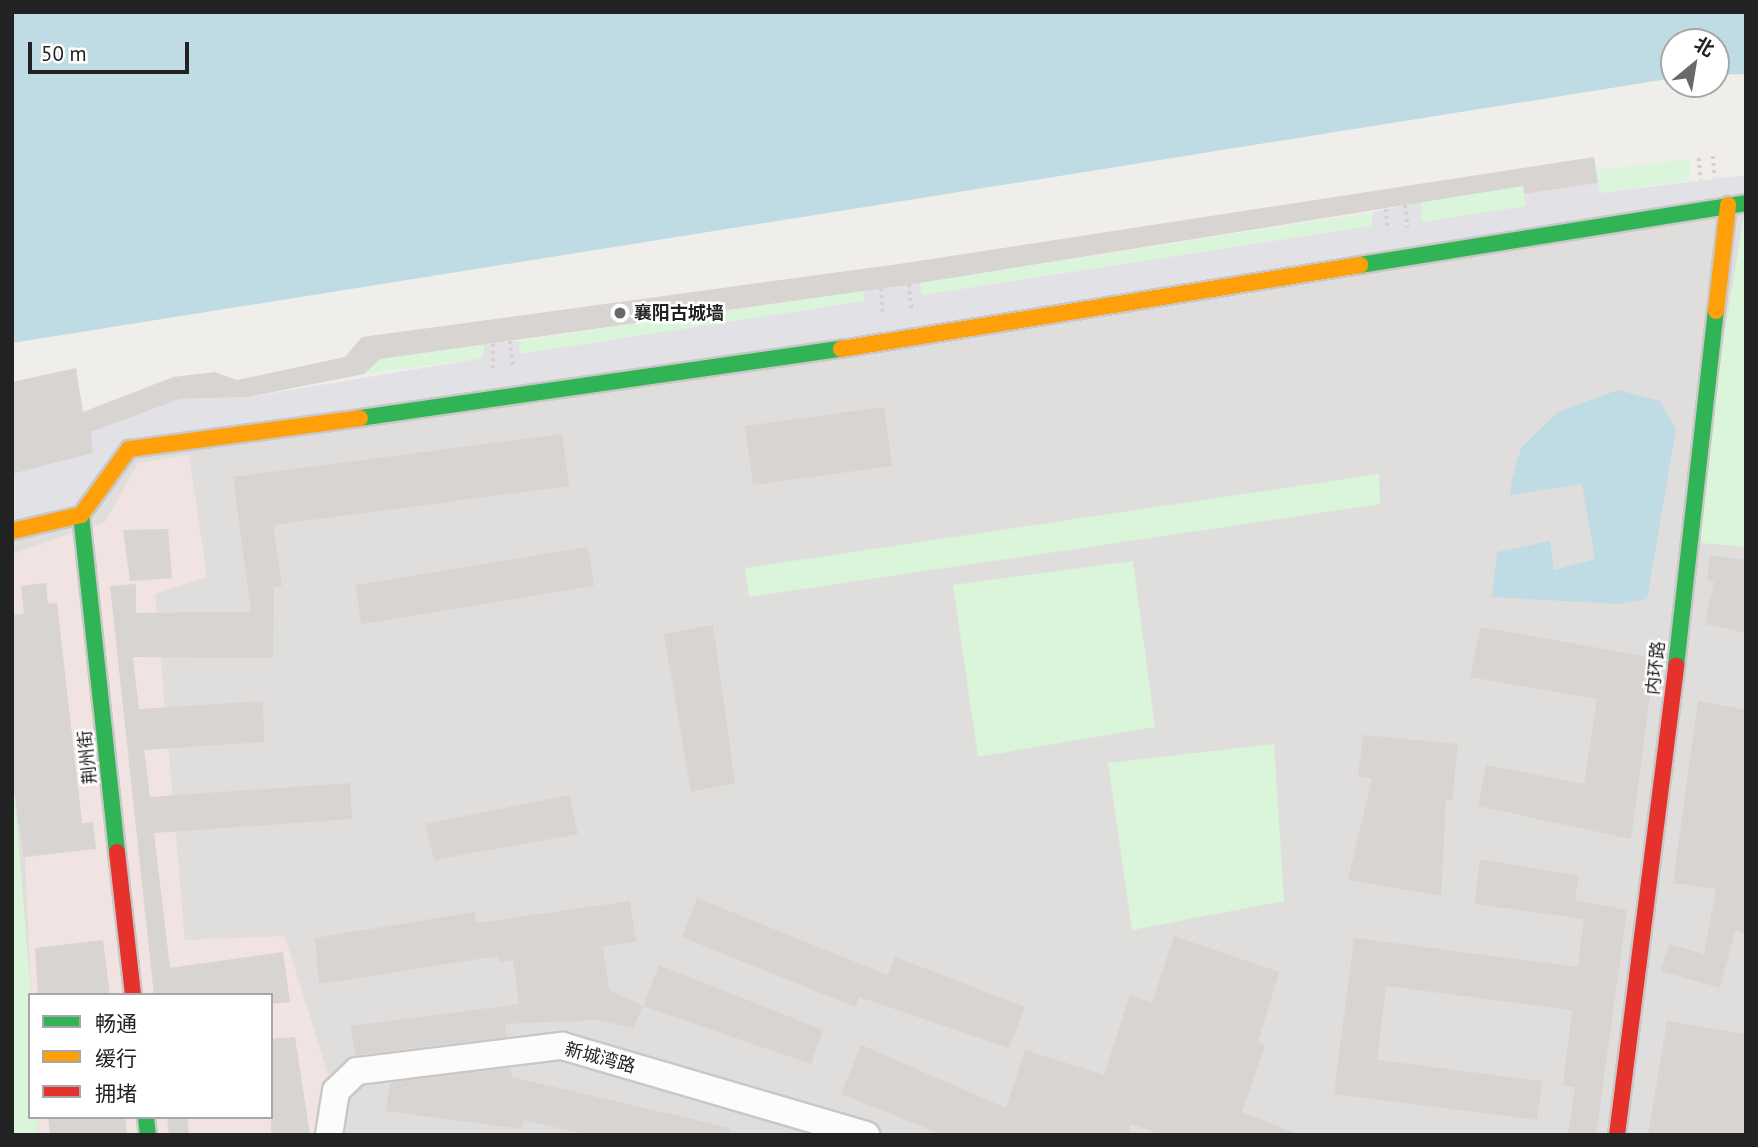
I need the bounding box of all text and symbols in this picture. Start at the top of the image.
scale bar [32,28,192,72]
north arrow [1660,28,1730,98]
text: 北 [1690,31,1719,62]
text: 50 m [41,40,87,67]
place label: 襄阳古城墙 [634,302,724,324]
marker: 襄阳古城墙 [612,305,628,321]
street label: 内环路 [1642,640,1670,696]
street label: 荆州街 [74,729,102,785]
legend [28,993,273,1119]
text: 畅通 [95,1010,137,1037]
street label: 新城湾路 [562,1038,638,1078]
text: 缓行 [95,1045,137,1072]
text: 拥堵 [95,1080,137,1107]

